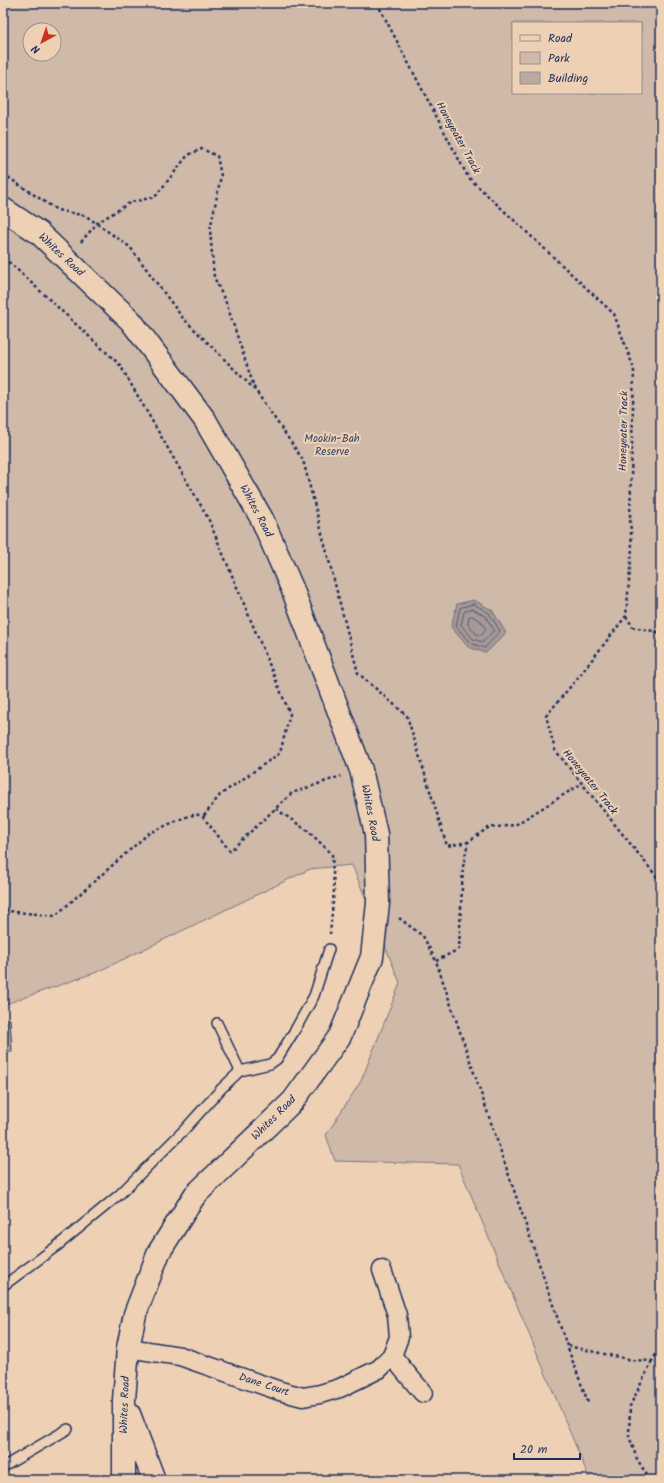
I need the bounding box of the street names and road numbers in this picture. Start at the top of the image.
street label: Honeyeater Track [431,98,486,178]
street label: Whites Road [34,229,89,282]
street label: Honeyeater Track [614,390,634,471]
street label: Whites Road [235,481,278,541]
street label: Honeyeater Track [558,745,623,820]
street label: Whites Road [356,783,384,843]
street label: Whites Road [247,1091,301,1145]
street label: Dane Court [236,1368,292,1402]
street label: Whites Road [115,1375,135,1434]

